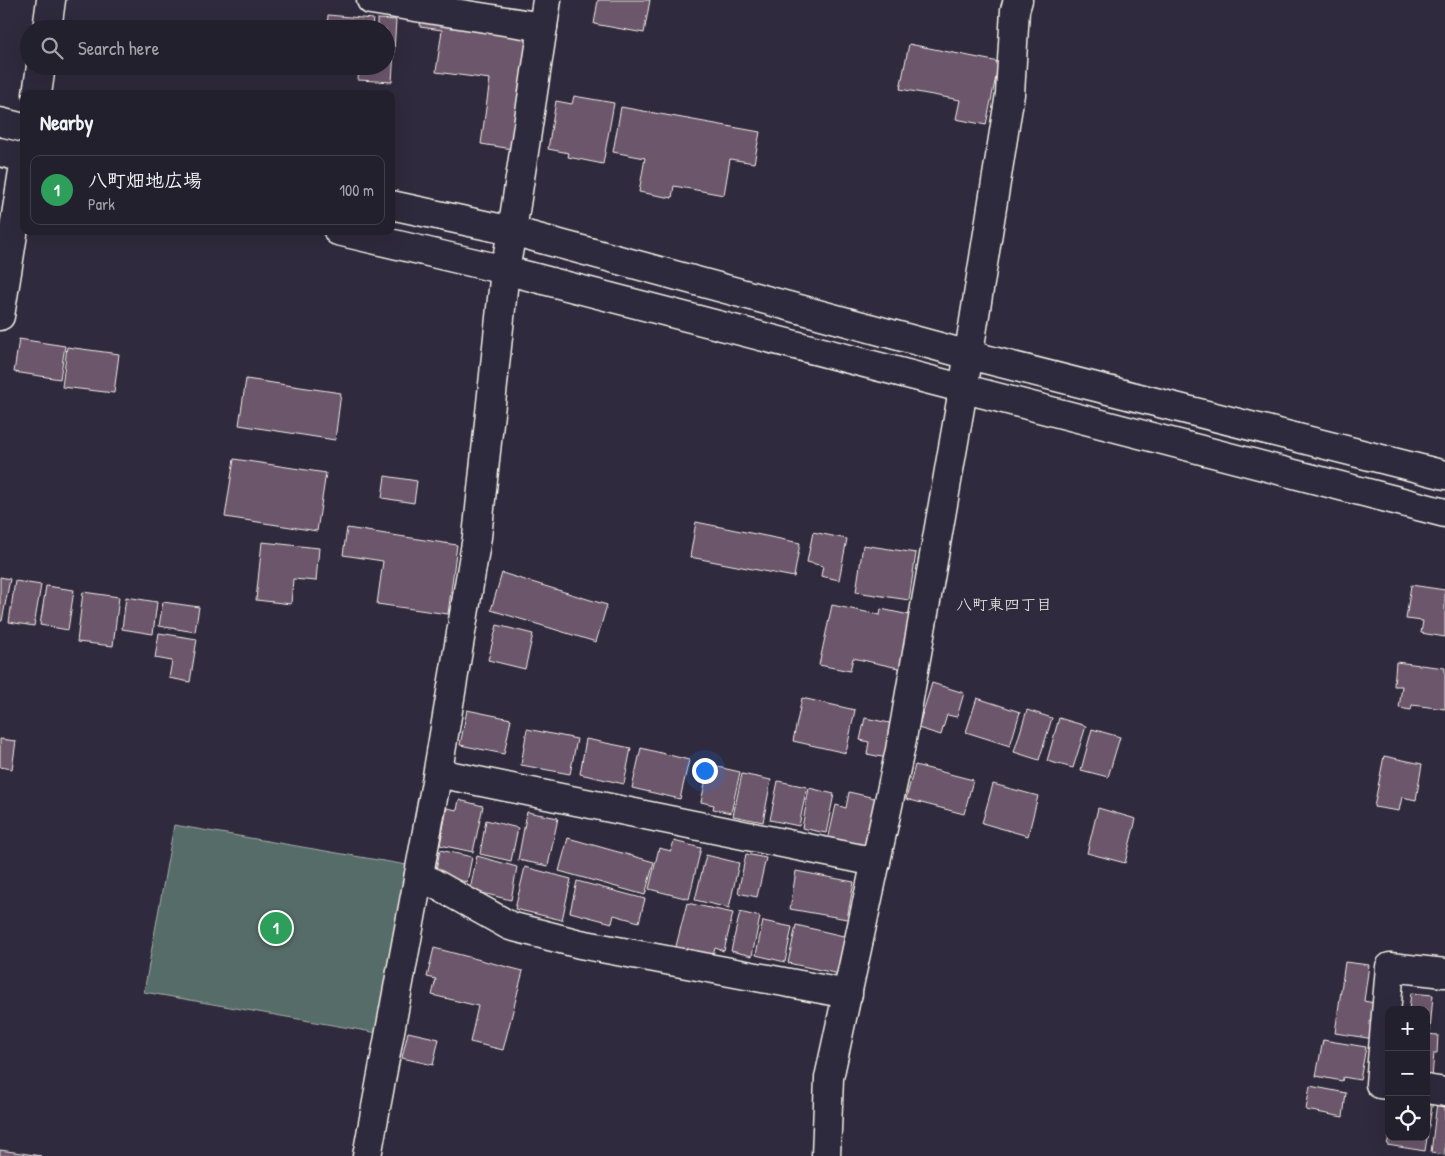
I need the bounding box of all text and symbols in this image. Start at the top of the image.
search box [20,20,395,75]
icon: search [38,34,66,62]
text: Search here [78,35,159,61]
text: Nearby [40,108,93,137]
text: 八町畑地広場 [88,167,202,193]
text: 1 [54,179,60,201]
text: 100 m [339,179,374,201]
text: Park [88,193,115,215]
district label: 八町東四丁目 [956,593,1052,615]
your location [692,758,718,784]
pin: 1 [260,909,292,947]
map controls [1385,1006,1430,1141]
button: + [1385,1006,1430,1051]
button: − [1385,1051,1430,1096]
button: locate [1385,1096,1430,1141]

